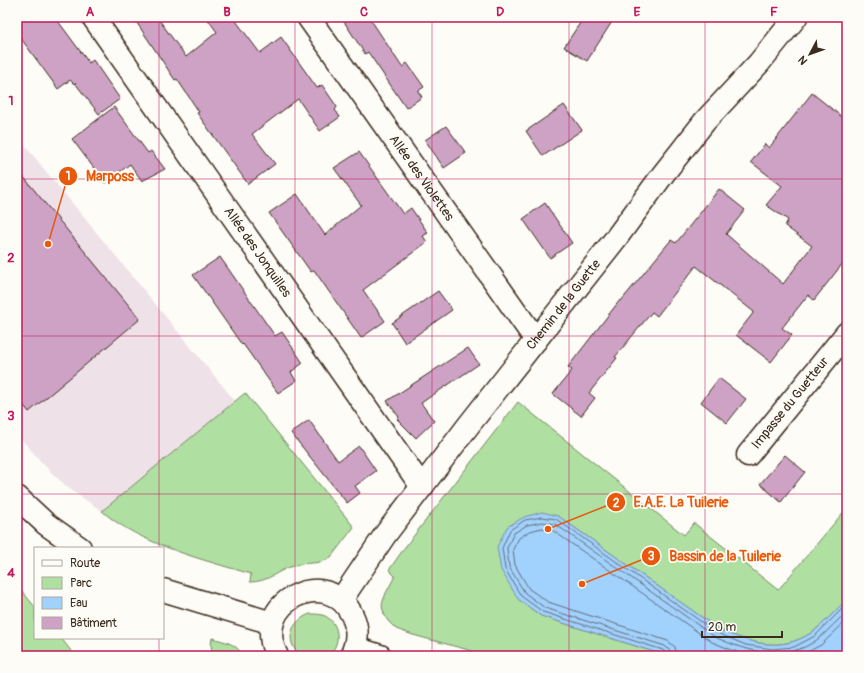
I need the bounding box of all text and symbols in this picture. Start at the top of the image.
text: A [86,4,95,20]
text: B [223,4,231,20]
text: C [360,4,368,20]
text: D [496,4,504,20]
text: E [634,4,641,20]
text: F [770,4,778,20]
north arrow [790,34,830,74]
text: N [795,53,810,67]
text: 1 [8,93,14,109]
street label: Allée des Violettes [386,132,458,224]
callout: Marposs [58,163,142,189]
text: Marposs [86,168,135,185]
text: 1 [66,169,70,184]
street label: Allée des Jonquilles [221,204,295,300]
text: 2 [7,250,15,266]
street label: Chemin de la Guette [523,256,605,353]
street label: Impasse du Guetteur [748,354,832,452]
text: 3 [7,408,15,424]
callout: E.A.E. La Tuilerie [606,489,737,515]
text: E.A.E. La Tuilerie [634,494,730,511]
text: 2 [613,496,620,511]
callout: Bassin de la Tuilerie [641,543,789,569]
legend [34,547,164,639]
text: Bassin de la Tuilerie [669,548,782,565]
text: 3 [648,549,655,564]
text: Route [70,556,100,571]
text: 4 [7,565,15,581]
text: Parc [70,576,92,591]
text: Eau [70,596,88,611]
scale bar [702,613,782,639]
text: Bâtiment [70,616,117,631]
text: 20 m [708,620,737,635]

